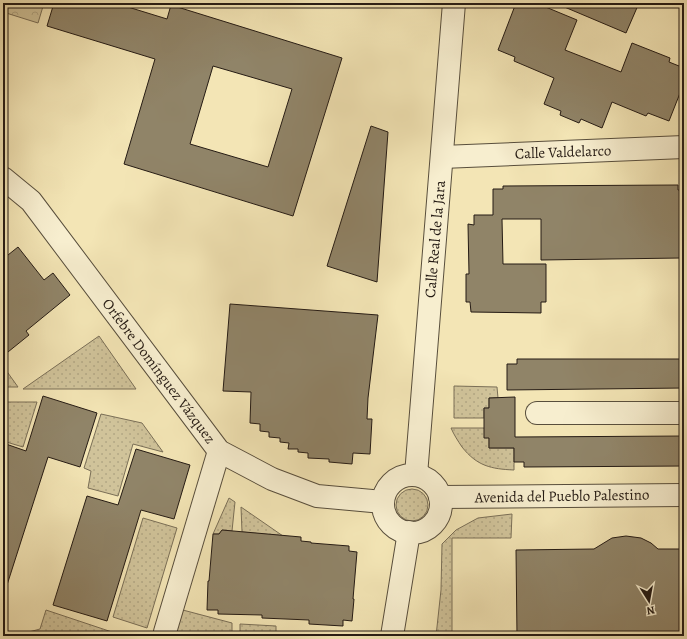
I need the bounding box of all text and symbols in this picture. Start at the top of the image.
street label: Calle Valdelarco [514,140,612,164]
street label: Calle Real de la Jara [420,179,450,299]
street label: Orfebre Domínguez Vázquez [98,294,220,448]
street label: Avenida del Pueblo Palestino [474,484,649,508]
north arrow [629,581,669,621]
text: N [645,602,656,618]

